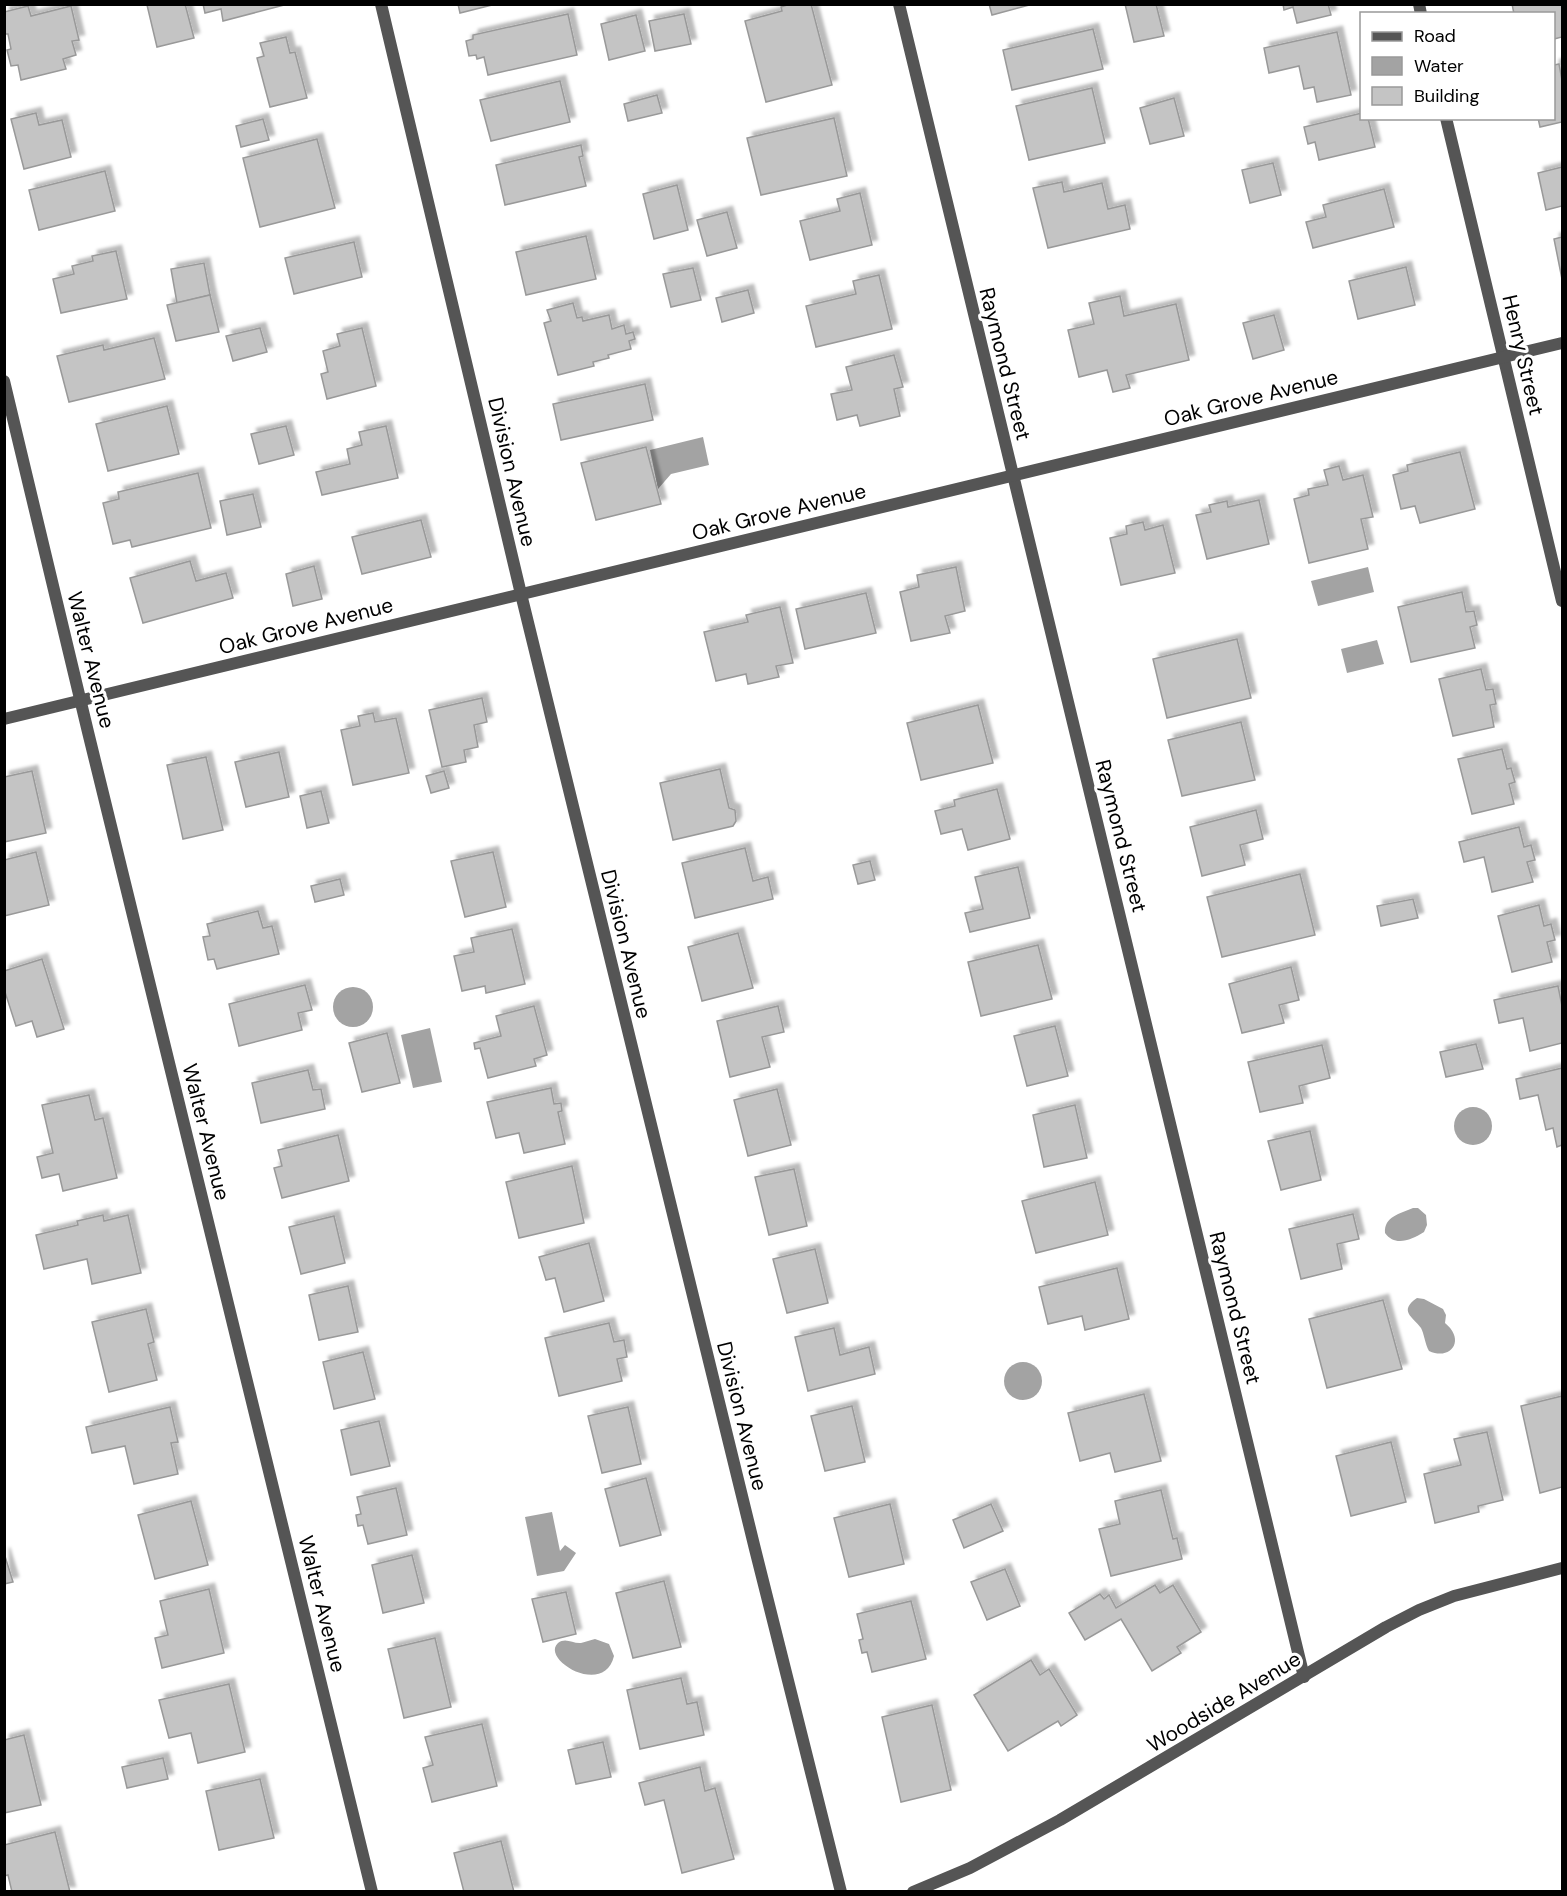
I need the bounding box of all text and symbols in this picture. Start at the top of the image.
legend [1360,12,1555,120]
text: Road [1414,24,1456,48]
text: Water [1414,54,1464,78]
text: Building [1414,84,1479,108]
street label: Raymond Street [972,285,1038,443]
street label: Henry Street [1496,292,1550,418]
street label: Oak Grove Avenue [1161,363,1341,433]
street label: Division Avenue [481,394,543,550]
street label: Oak Grove Avenue [689,477,869,547]
street label: Walter Avenue [60,589,122,731]
street label: Oak Grove Avenue [216,591,396,661]
street label: Raymond Street [1088,757,1154,915]
street label: Division Avenue [594,867,658,1021]
street label: Walter Avenue [175,1061,237,1203]
street label: Raymond Street [1202,1229,1268,1387]
street label: Division Avenue [710,1339,774,1493]
street label: Walter Avenue [291,1533,353,1675]
street label: Woodside Avenue [1142,1645,1306,1759]

